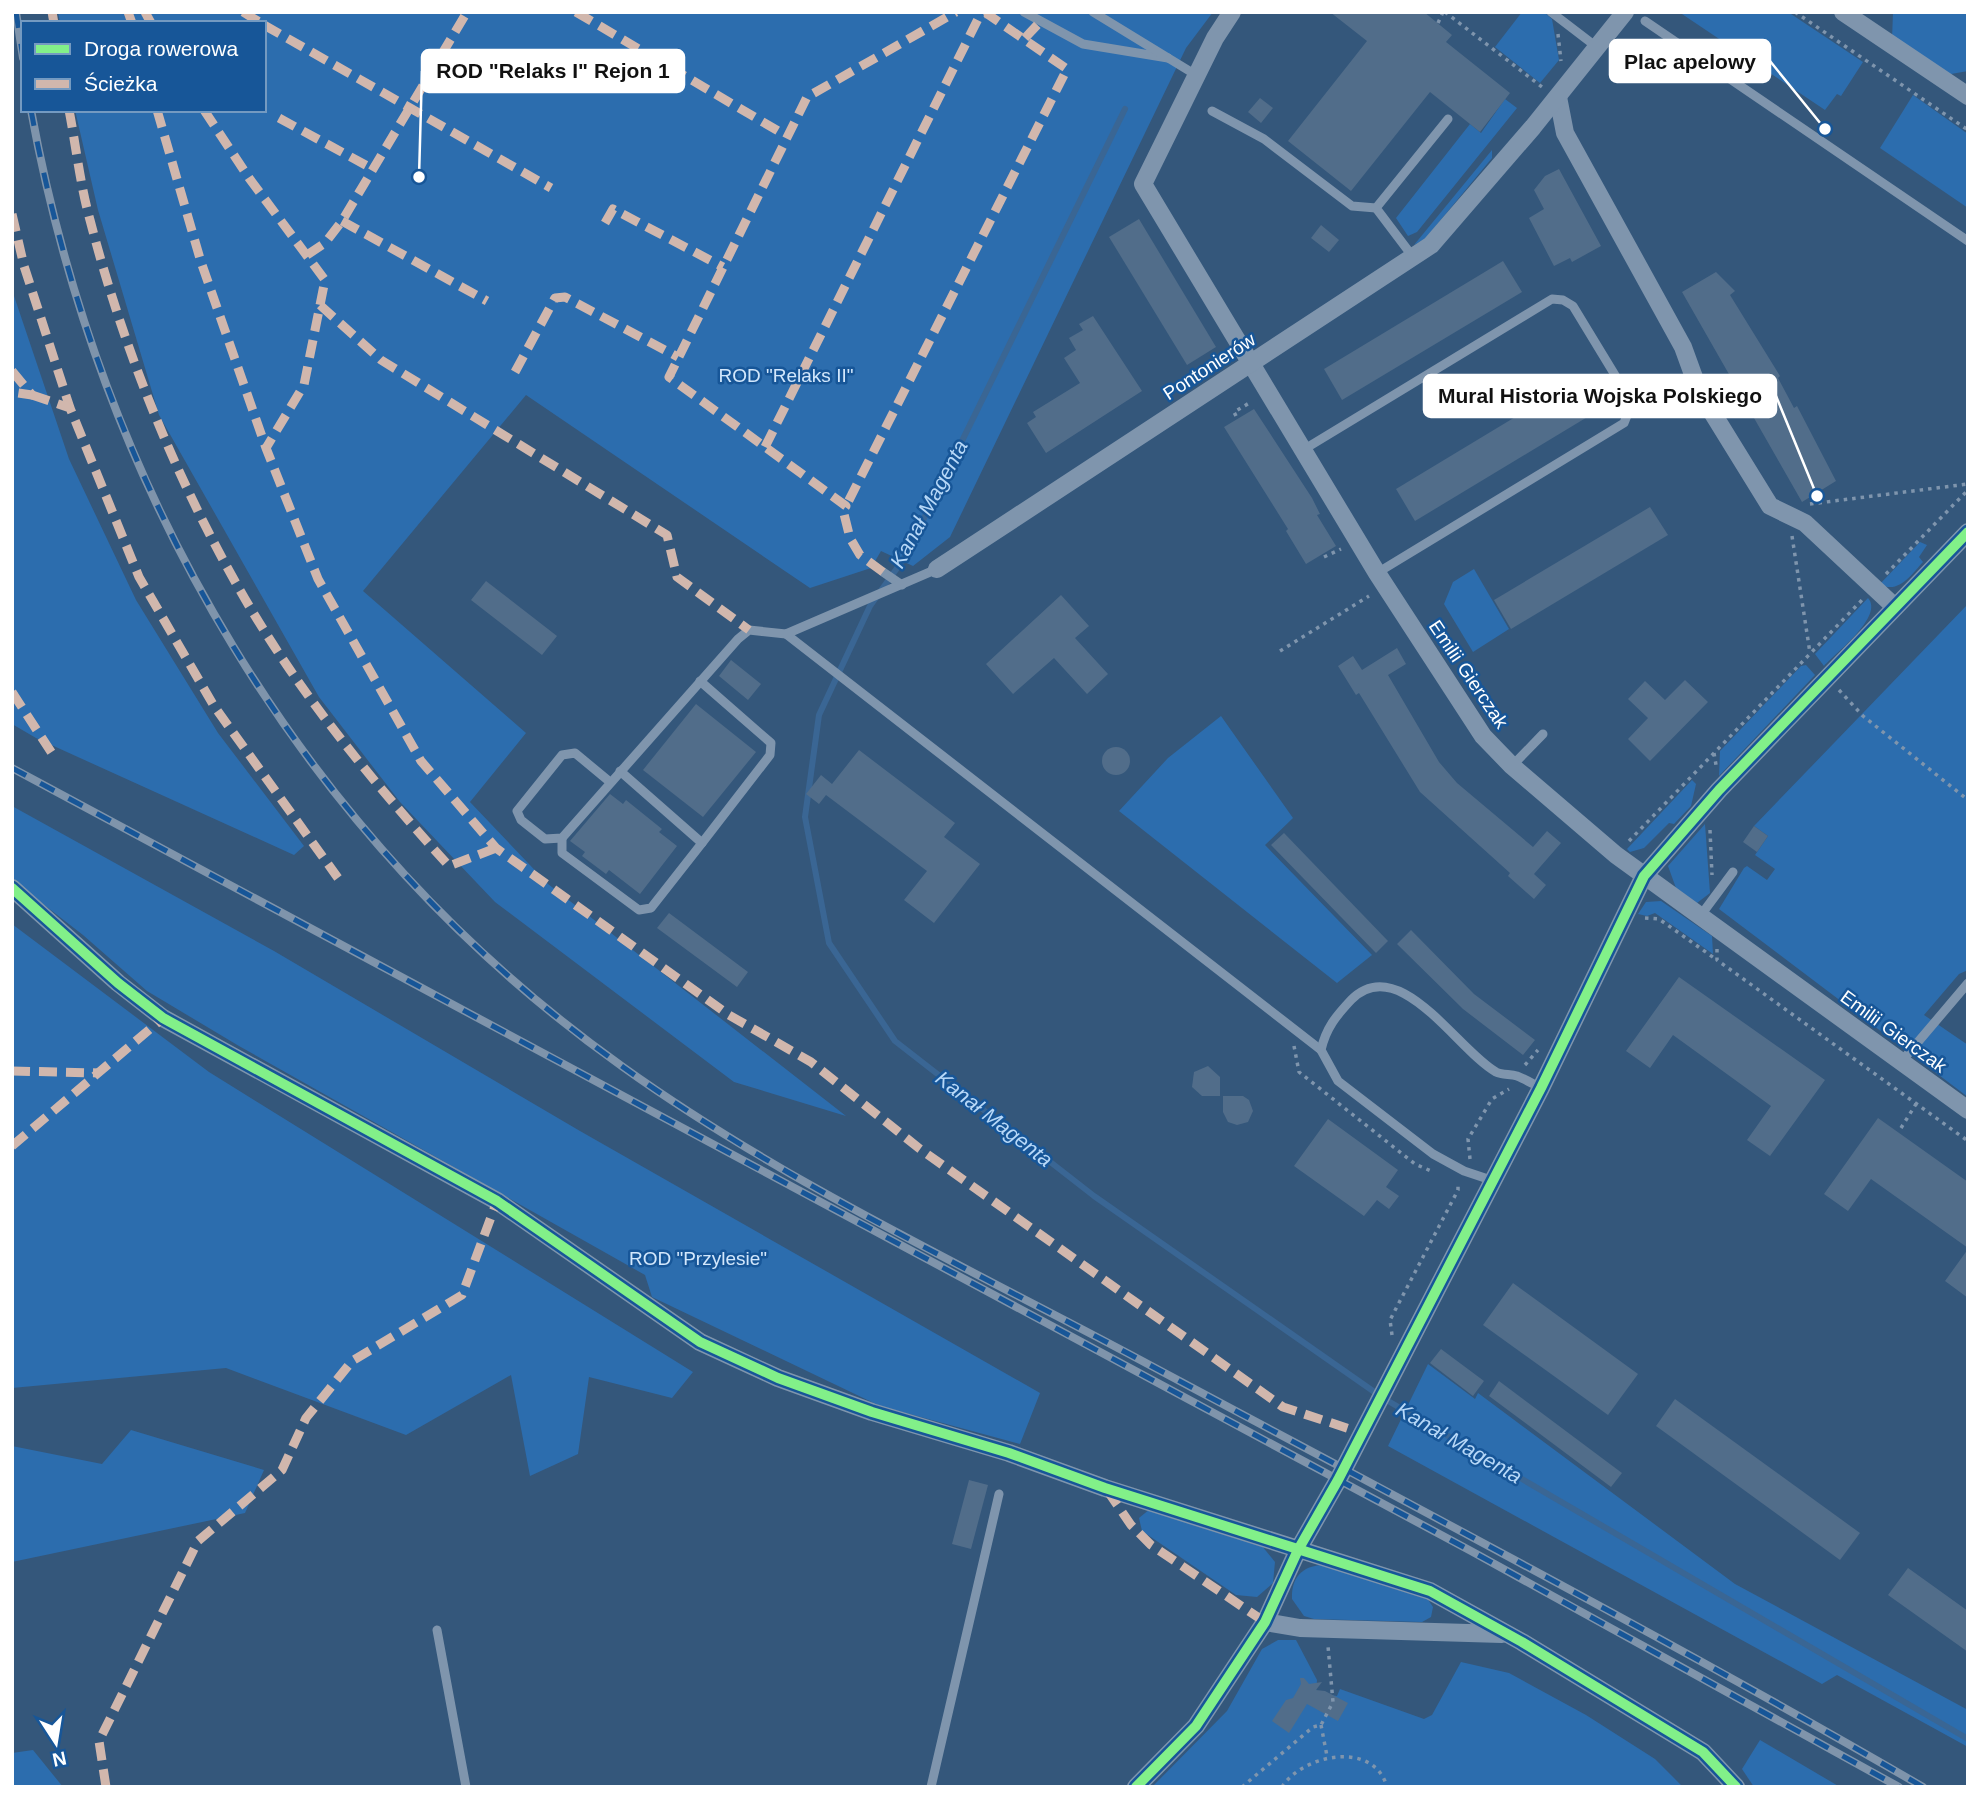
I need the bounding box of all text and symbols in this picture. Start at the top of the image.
legend [21,21,266,112]
text: Droga rowerowa [84,37,238,60]
callout: Plac apelowy [1610,40,1770,82]
callout: ROD "Relaks I" Rejon 1 [422,50,684,92]
text: Plac apelowy [1624,50,1756,73]
text: ROD "Relaks I" Rejon 1 [436,59,670,82]
text: Ścieżka [84,72,158,95]
street label: Pontonierów [1159,329,1260,404]
park label: ROD "Relaks II" [719,365,853,386]
callout: Mural Historia Wojska Polskiego [1424,375,1776,417]
text: Mural Historia Wojska Polskiego [1438,384,1762,407]
water label: Kanał Magenta [885,436,972,572]
street label: Emilii Gierczak [1425,616,1513,733]
street label: Emilii Gierczak [1837,986,1951,1077]
water label: Kanał Magenta [932,1066,1057,1171]
park label: ROD "Przylesie" [629,1248,767,1269]
water label: Kanał Magenta [1392,1397,1526,1488]
north arrow [21,1708,91,1778]
text: N [51,1747,68,1771]

